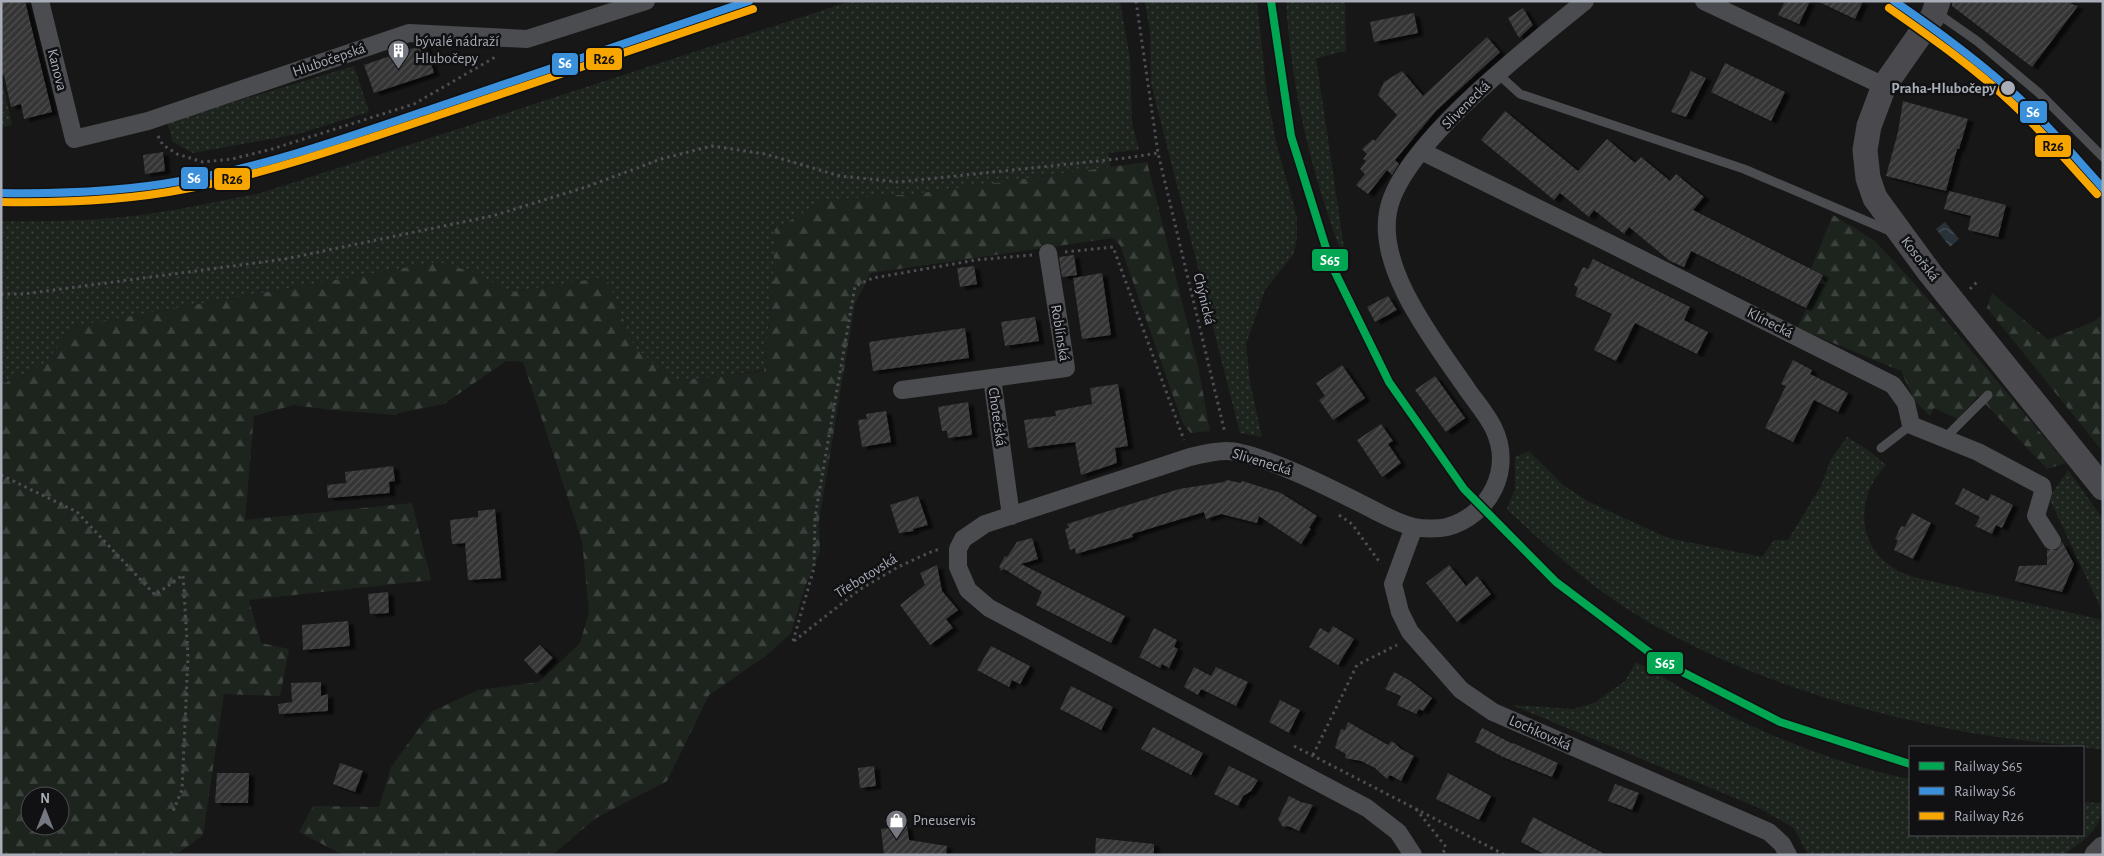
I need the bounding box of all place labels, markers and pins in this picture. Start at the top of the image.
place label: bývalé nádraží Hlubočepy [415,34,499,66]
building icon: bývalé nádraží Hlubočepy [387,38,411,69]
marker: Praha-Hlubočepy [1999,79,2017,97]
place label: Praha-Hlubočepy [1891,81,1996,96]
shop icon: Pneuservis [885,808,909,839]
place label: Pneuservis [913,813,976,828]

